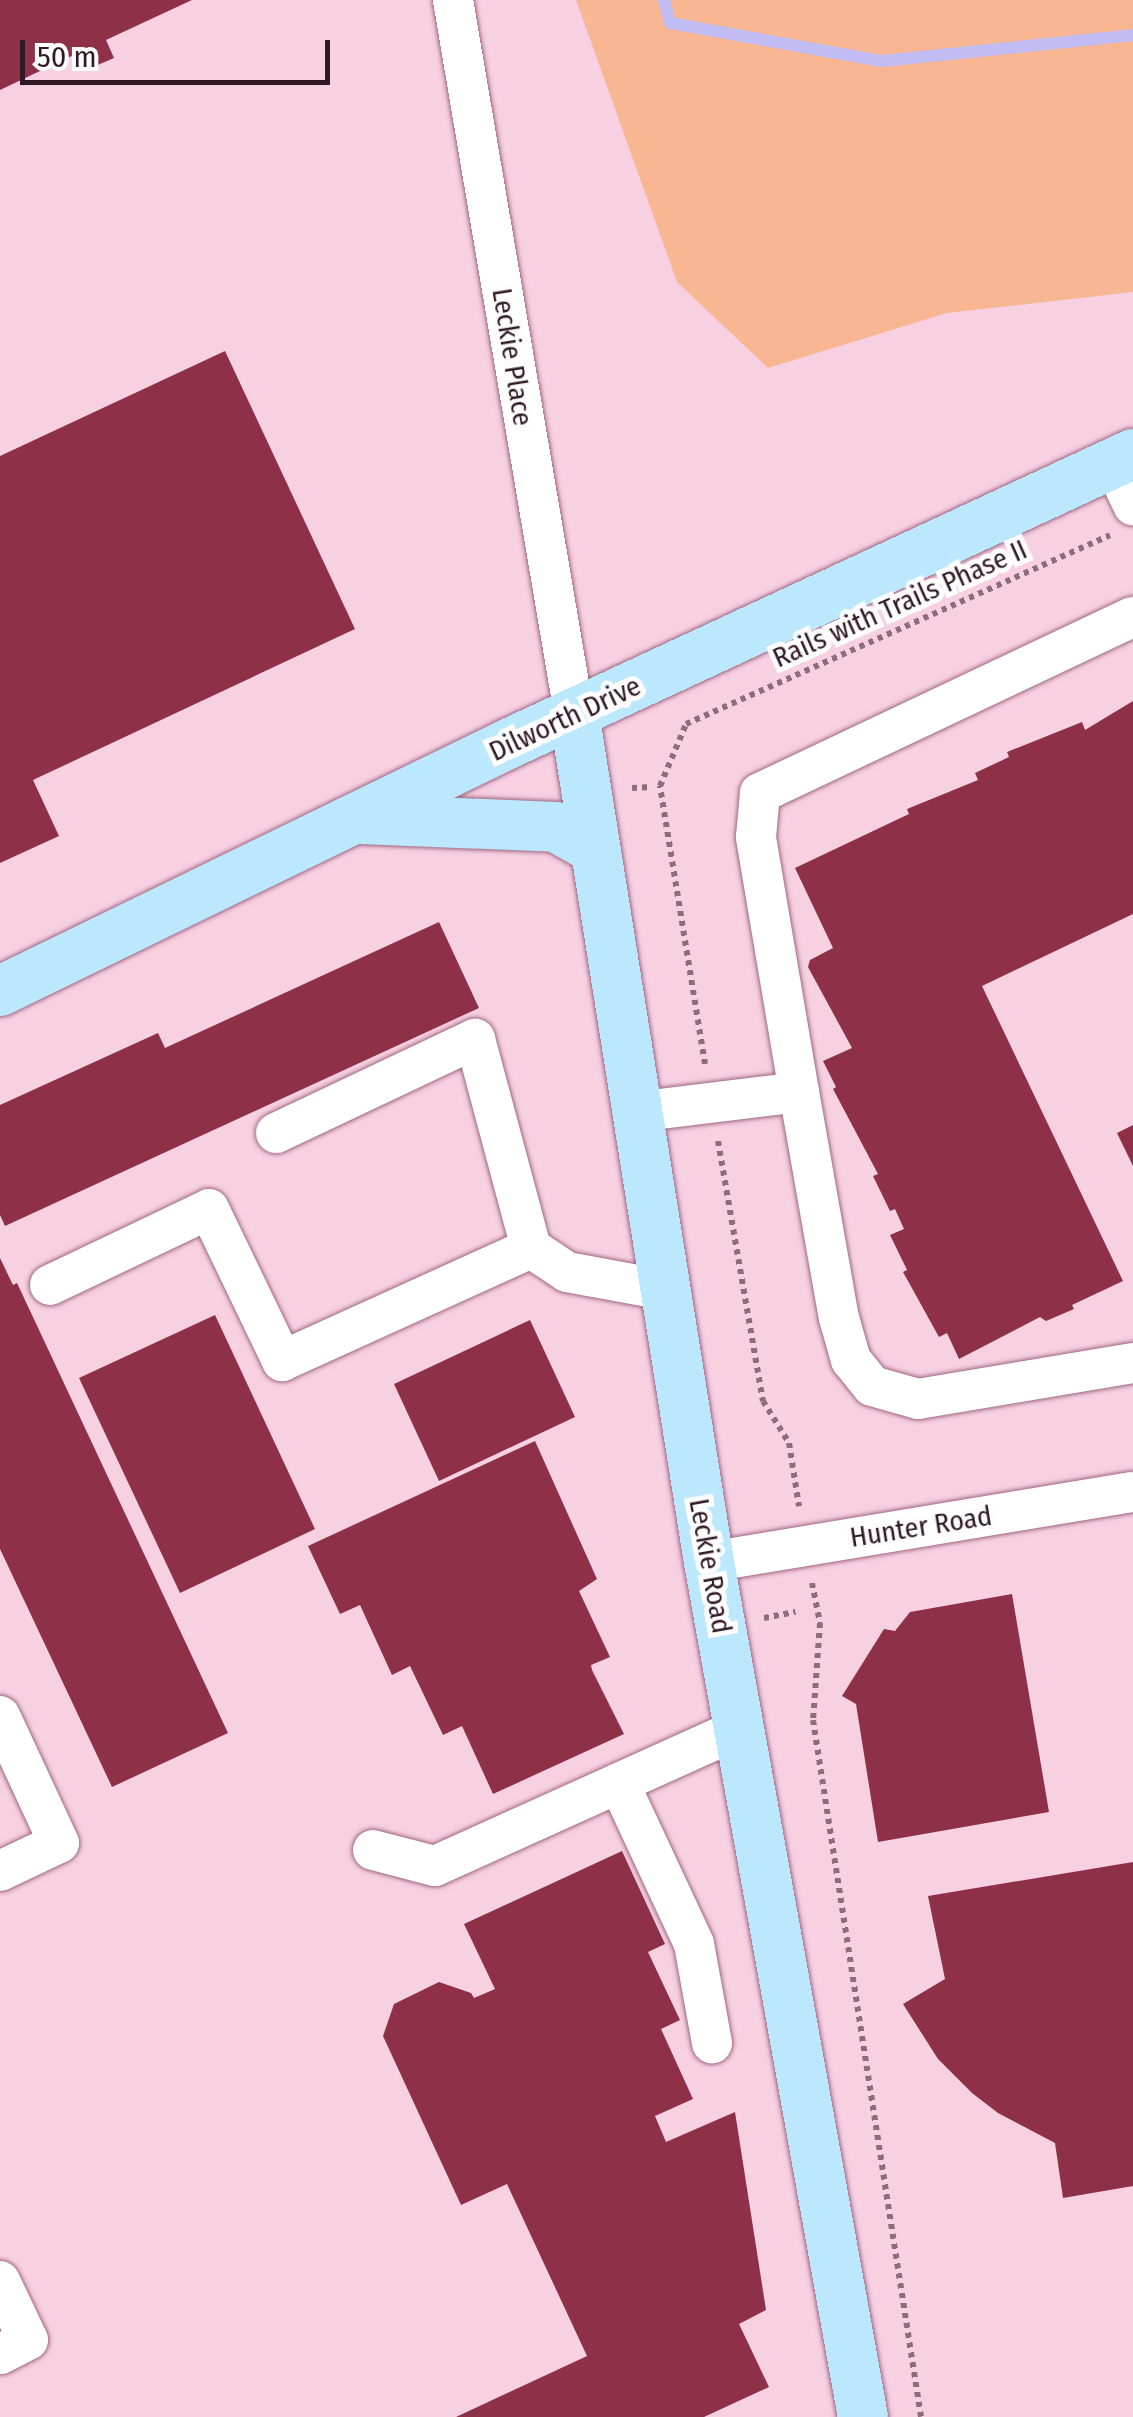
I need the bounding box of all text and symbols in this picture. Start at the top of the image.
scale bar [25,20,335,82]
text: 50 m [37,39,97,75]
street label: Leckie Place [485,286,539,428]
street label: Rails with Trails Phase II [768,533,1032,675]
street label: Dilworth Drive [484,669,646,769]
street label: Leckie Road [682,1496,738,1636]
street label: Hunter Road [848,1499,994,1555]

